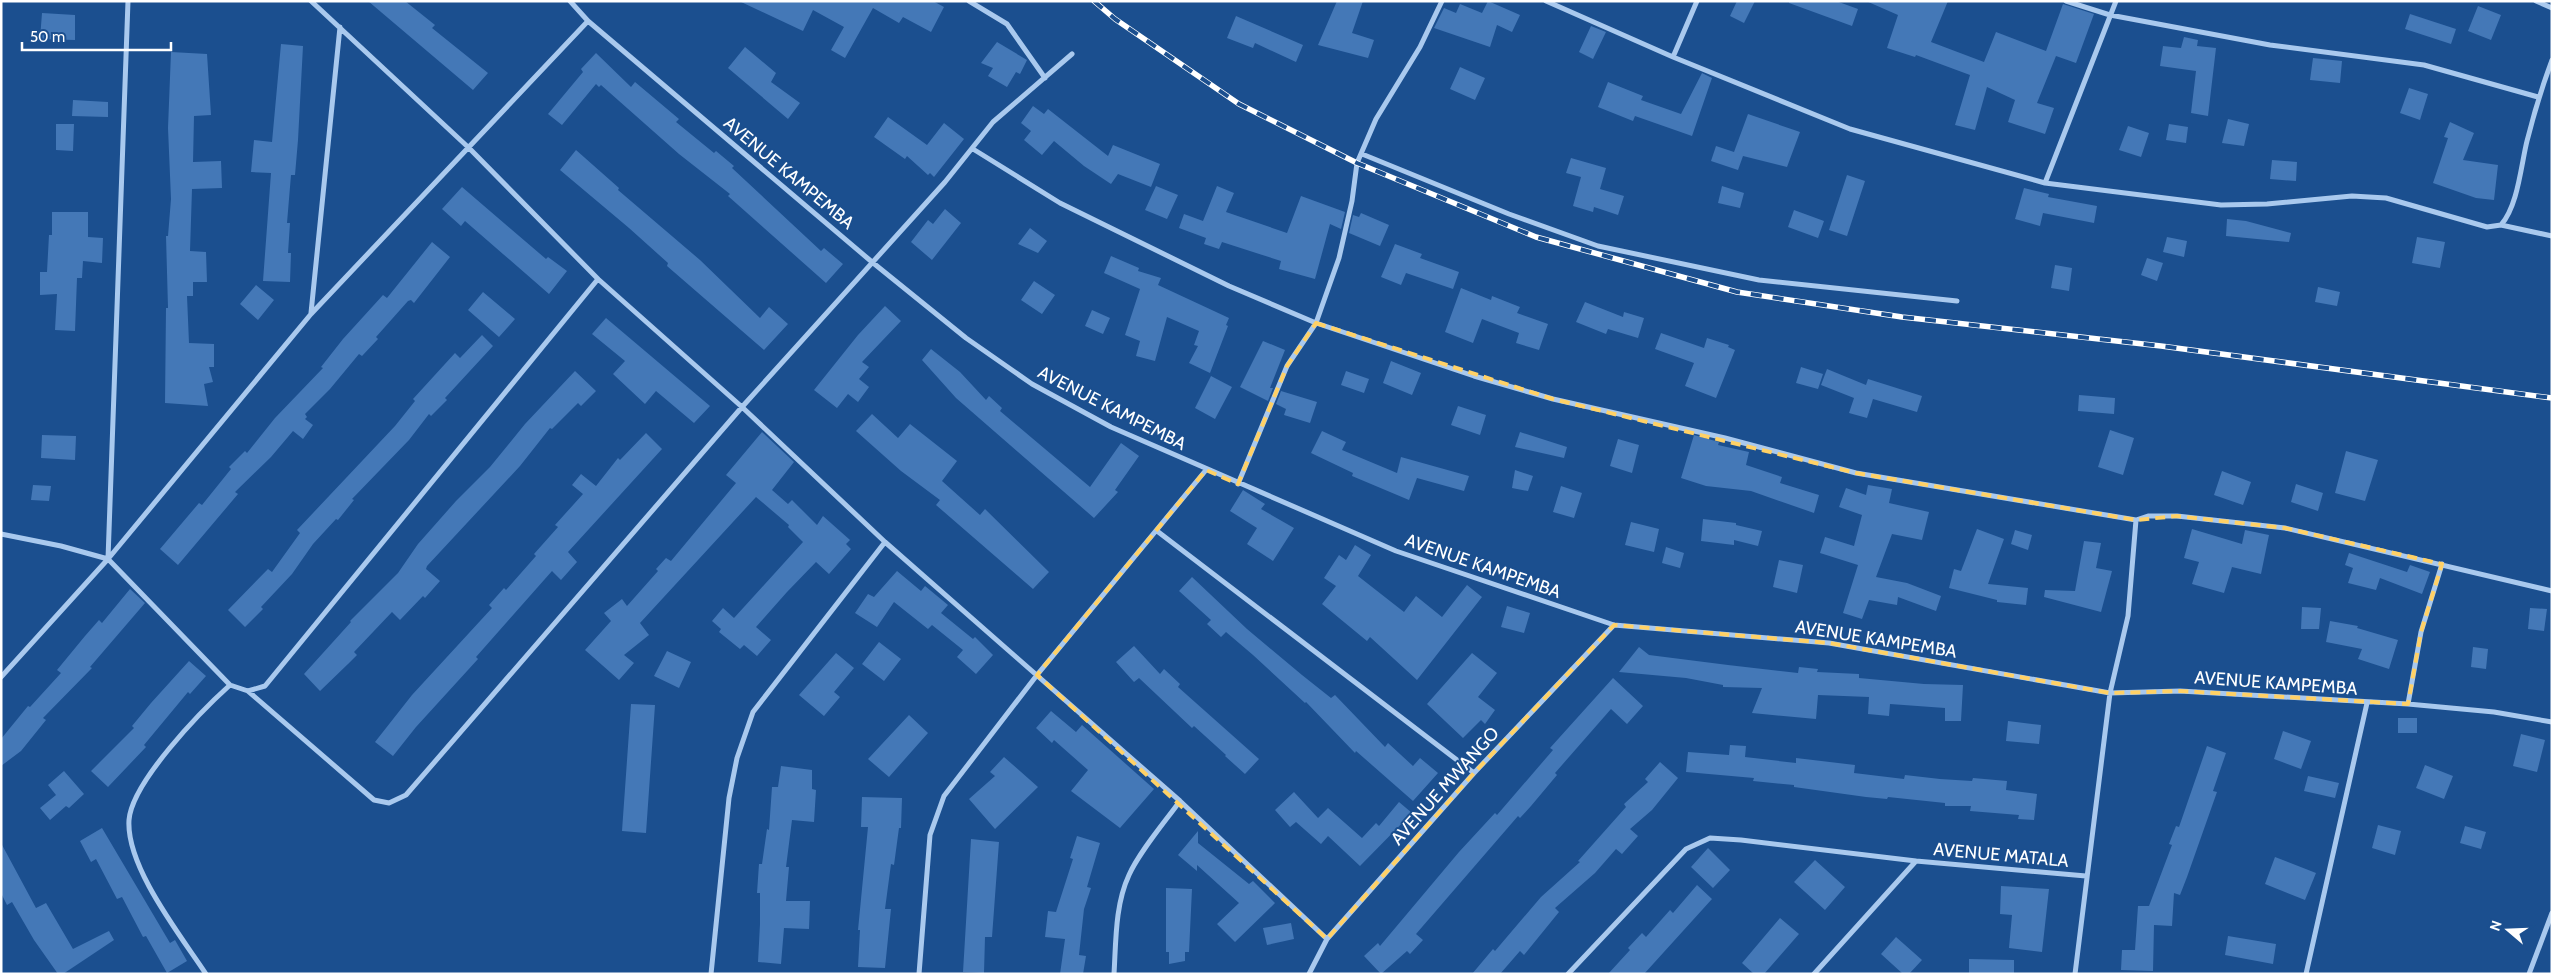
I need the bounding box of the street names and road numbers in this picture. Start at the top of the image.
street label: AVENUE KAMPEMBA [719,112,859,234]
street label: AVENUE KAMPEMBA [1034,361,1190,455]
street label: AVENUE KAMPEMBA [1402,529,1564,603]
street label: AVENUE KAMPEMBA [1794,615,1958,663]
street label: AVENUE KAMPEMBA [2194,666,2358,700]
street label: AVENUE MWANGO [1386,722,1504,850]
street label: AVENUE MATALA [1933,838,2069,872]

